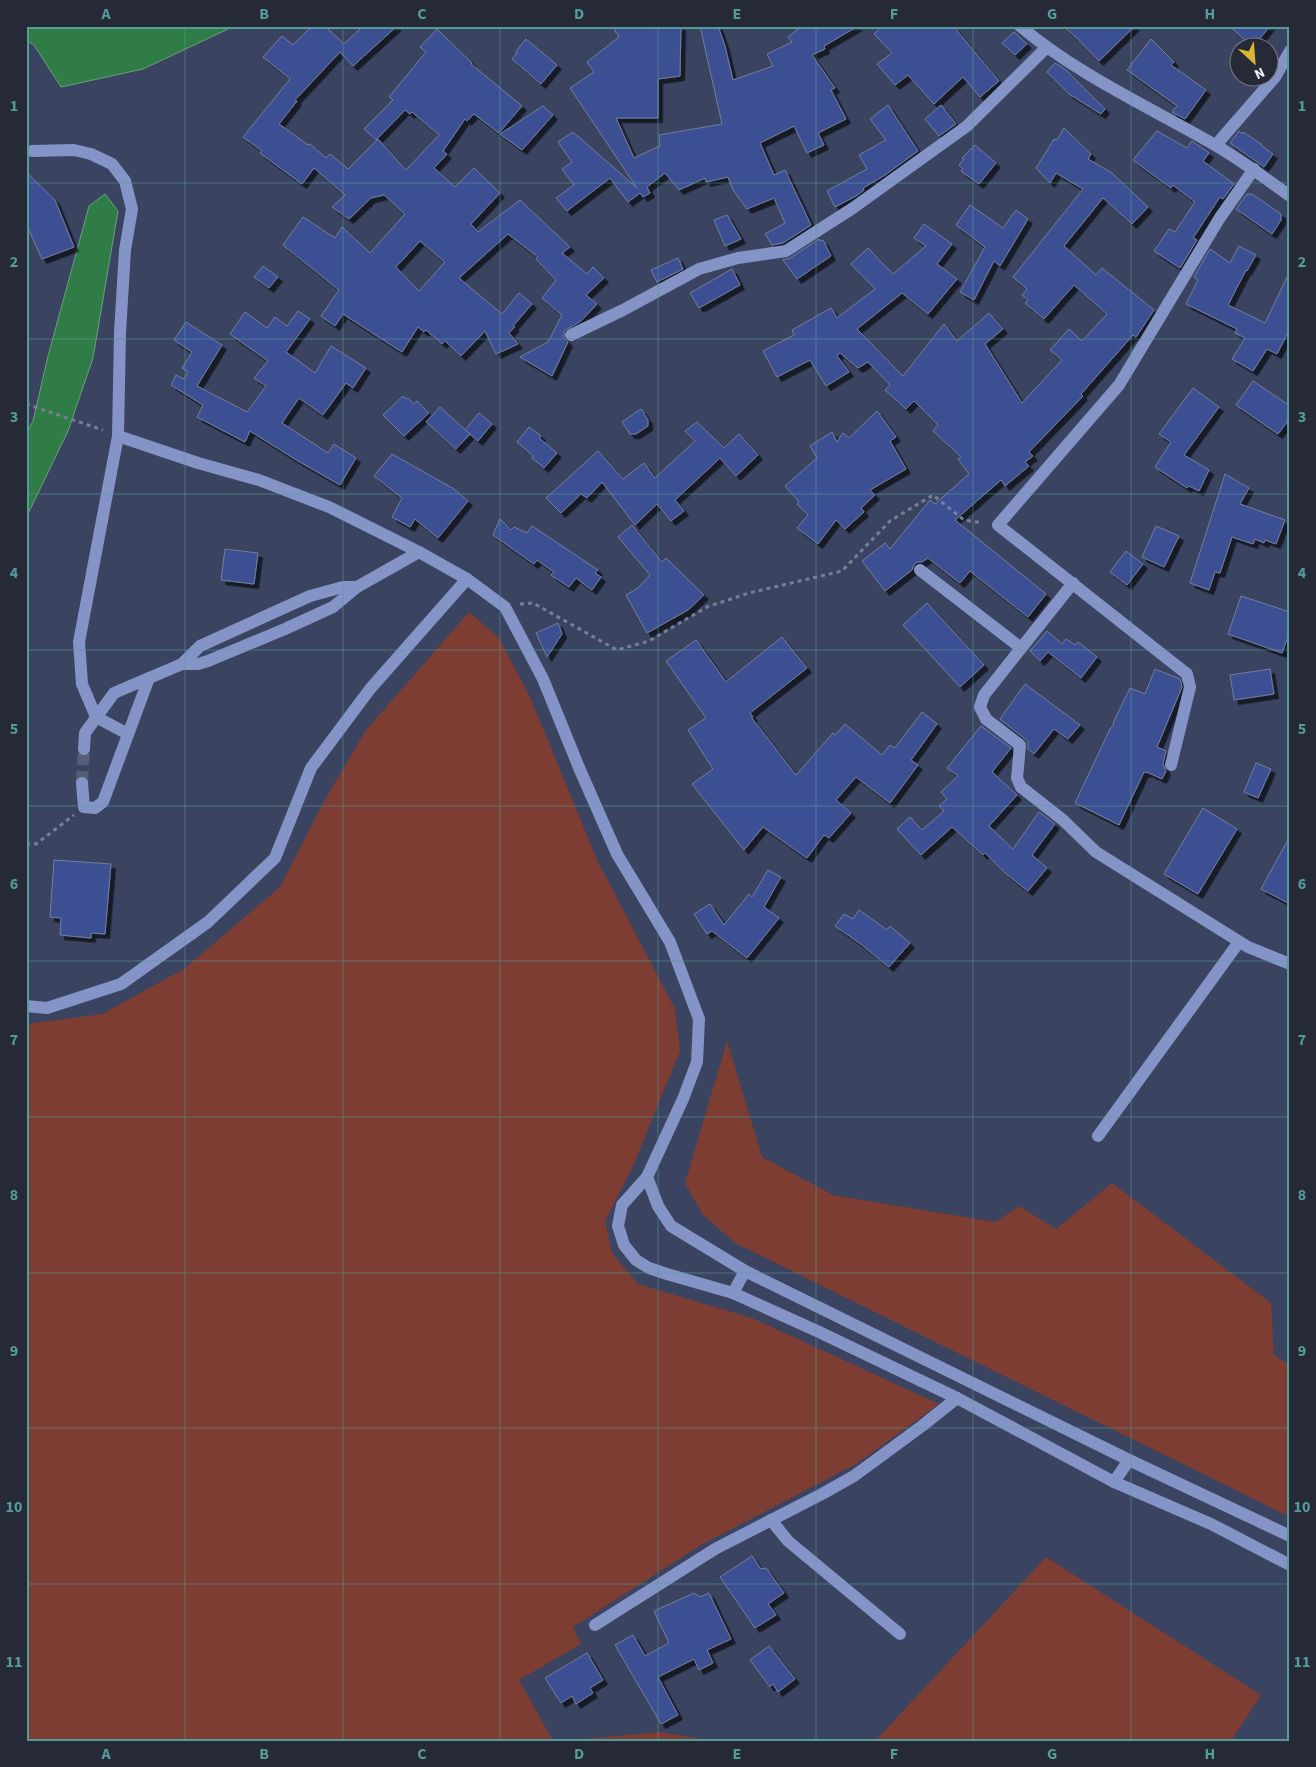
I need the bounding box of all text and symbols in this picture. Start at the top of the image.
text: A [100,3,111,25]
text: B [259,3,269,25]
text: C [417,3,427,25]
text: D [574,3,584,25]
text: E [733,3,741,25]
text: F [890,3,898,25]
text: G [1047,3,1057,25]
text: H [1205,3,1215,25]
north arrow [1228,38,1278,88]
text: N [1251,62,1268,84]
text: 1 [10,95,18,117]
text: 1 [1298,95,1306,117]
text: 2 [10,251,18,273]
text: 2 [1298,251,1306,273]
text: 3 [10,406,18,428]
text: 3 [1298,406,1306,428]
text: 4 [10,562,19,584]
text: 4 [1298,562,1307,584]
text: 5 [10,718,18,740]
text: 5 [1298,718,1306,740]
text: 6 [10,873,18,895]
text: 6 [1298,873,1306,895]
text: 7 [10,1029,18,1051]
text: 7 [1298,1029,1306,1051]
text: 8 [10,1184,18,1206]
text: 8 [1298,1184,1306,1206]
text: 9 [10,1340,18,1362]
text: 9 [1298,1340,1306,1362]
text: 10 [6,1496,22,1518]
text: 10 [1294,1496,1310,1518]
text: 11 [6,1651,22,1673]
text: 11 [1294,1651,1310,1673]
text: A [100,1743,111,1765]
text: B [259,1743,269,1765]
text: C [417,1743,427,1765]
text: D [574,1743,584,1765]
text: E [733,1743,741,1765]
text: F [890,1743,898,1765]
text: G [1047,1743,1057,1765]
text: H [1205,1743,1215,1765]

